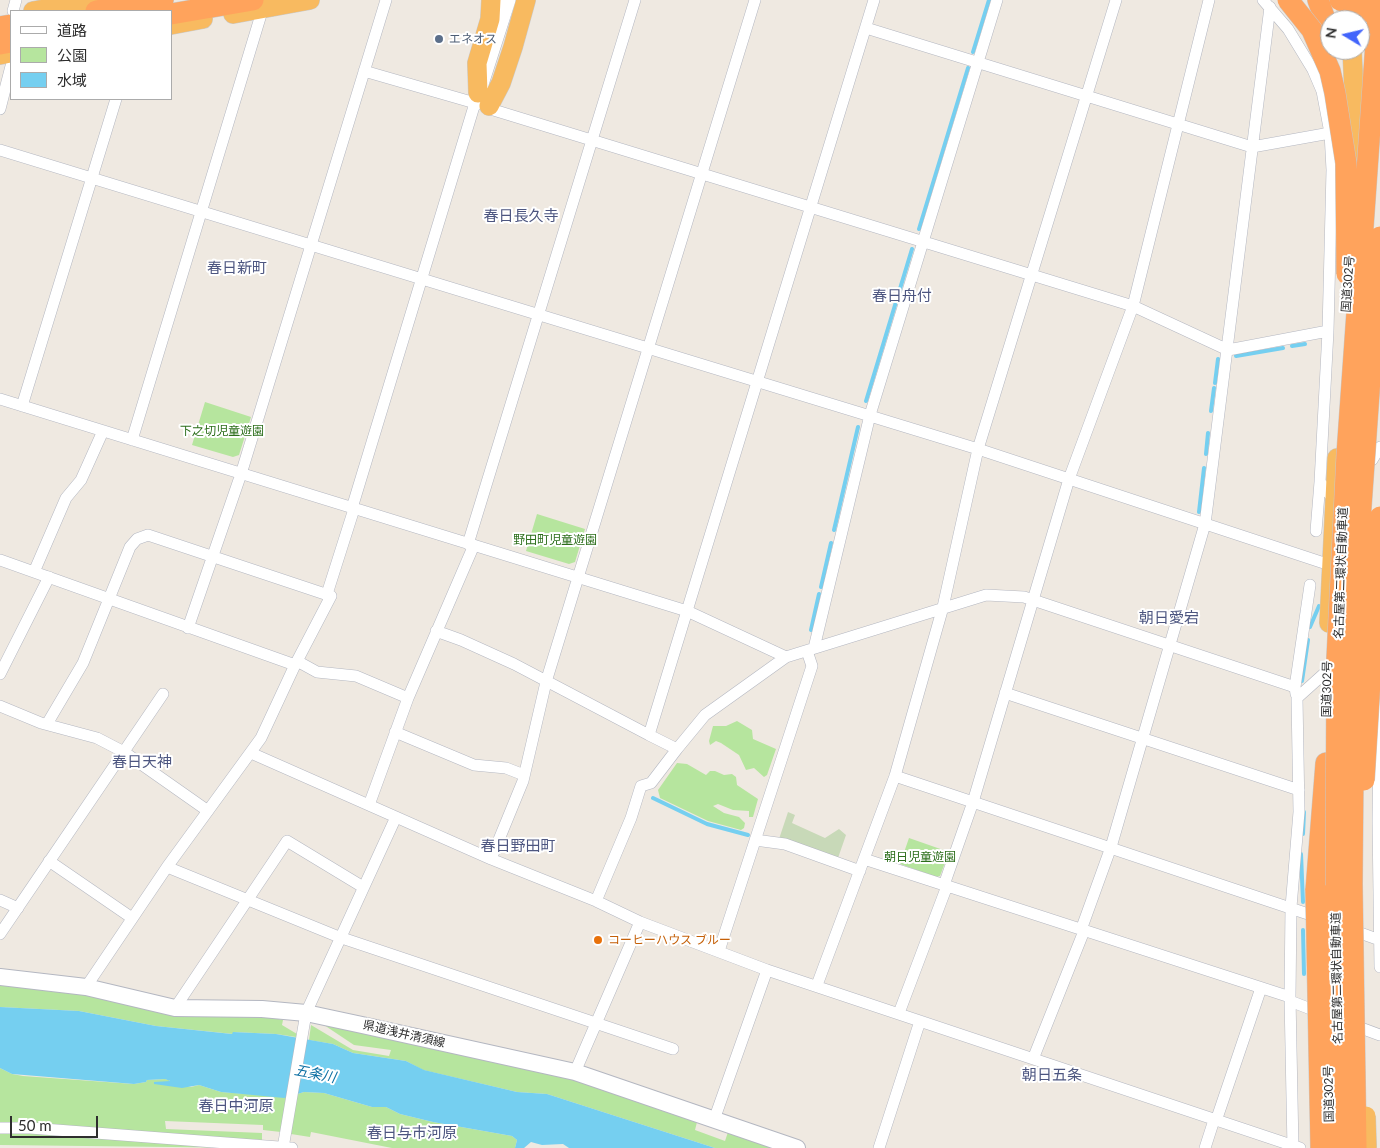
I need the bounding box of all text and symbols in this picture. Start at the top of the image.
legend [10,10,172,100]
north arrow [1320,10,1370,60]
text: 道路 [57,21,87,39]
text: N [1321,26,1340,39]
place label: エネオス [449,32,497,46]
marker: エネオス [433,33,445,45]
text: 公園 [57,46,87,64]
text: 水域 [57,71,87,89]
district label: 春日長久寺 [484,207,558,225]
street label: 国道302号 [1339,255,1357,313]
district label: 春日新町 [207,259,267,277]
district label: 春日舟付 [872,287,932,305]
park label: 下之切児童遊園 [180,424,264,438]
street label: 名古屋第二環状自動車道 [1332,507,1350,639]
park label: 野田町児童遊園 [513,533,597,547]
district label: 朝日愛宕 [1139,609,1199,627]
street label: 国道302号 [1319,660,1335,718]
district label: 春日天神 [112,753,172,771]
district label: 春日野田町 [481,837,555,855]
park label: 朝日児童遊園 [884,850,956,864]
street label: 名古屋第二環状自動車道 [1329,912,1345,1044]
place label: コーヒーハウス ブルー [608,933,731,947]
marker: コーヒーハウス ブルー [592,934,604,946]
street label: 県道浅井清須線 [361,1018,447,1050]
water label: 五条川 [293,1062,337,1086]
street label: 国道302号 [1321,1065,1337,1123]
district label: 朝日五条 [1022,1066,1082,1084]
district label: 春日中河原 [199,1097,273,1115]
scale bar [12,1106,100,1138]
text: 50 m [18,1116,52,1134]
district label: 春日与市河原 [367,1124,457,1142]

